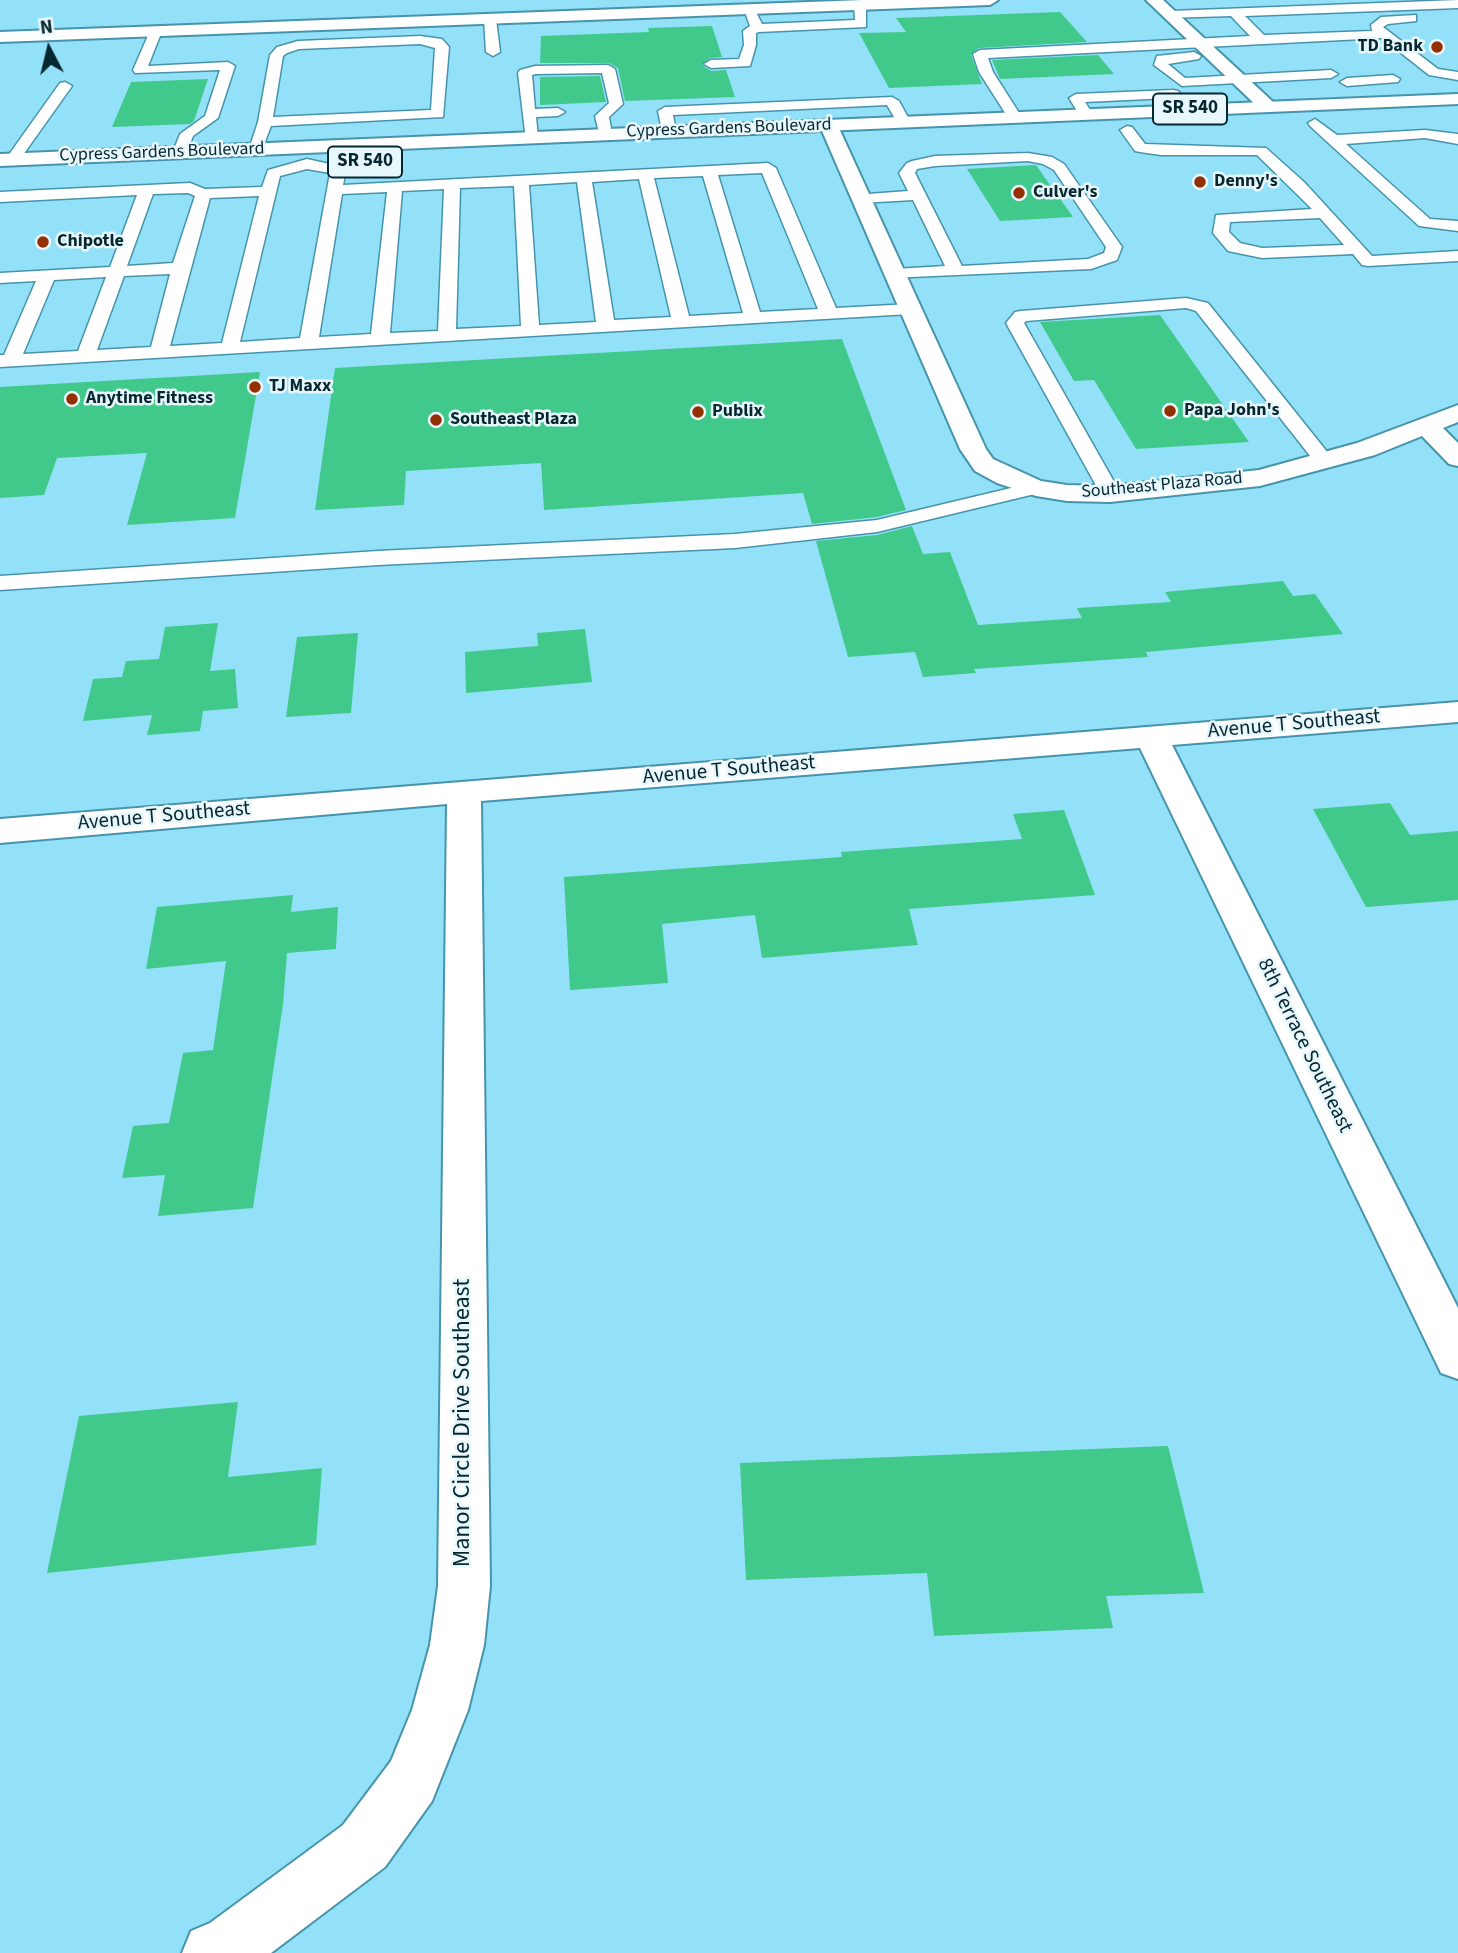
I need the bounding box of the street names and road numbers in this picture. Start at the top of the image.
road number: SR 540 [1153,94,1227,124]
street label: Cypress Gardens Boulevard [626,115,832,143]
street label: Cypress Gardens Boulevard [59,139,265,167]
road number: SR 540 [328,146,402,178]
street label: Southeast Plaza Road [1080,468,1244,504]
street label: Avenue T Southeast [1207,705,1381,745]
street label: Avenue T Southeast [642,751,816,791]
street label: Avenue T Southeast [77,797,251,837]
street label: 8th Terrace Southeast [1251,955,1357,1137]
street label: Manor Circle Drive Southeast [450,1279,478,1567]

